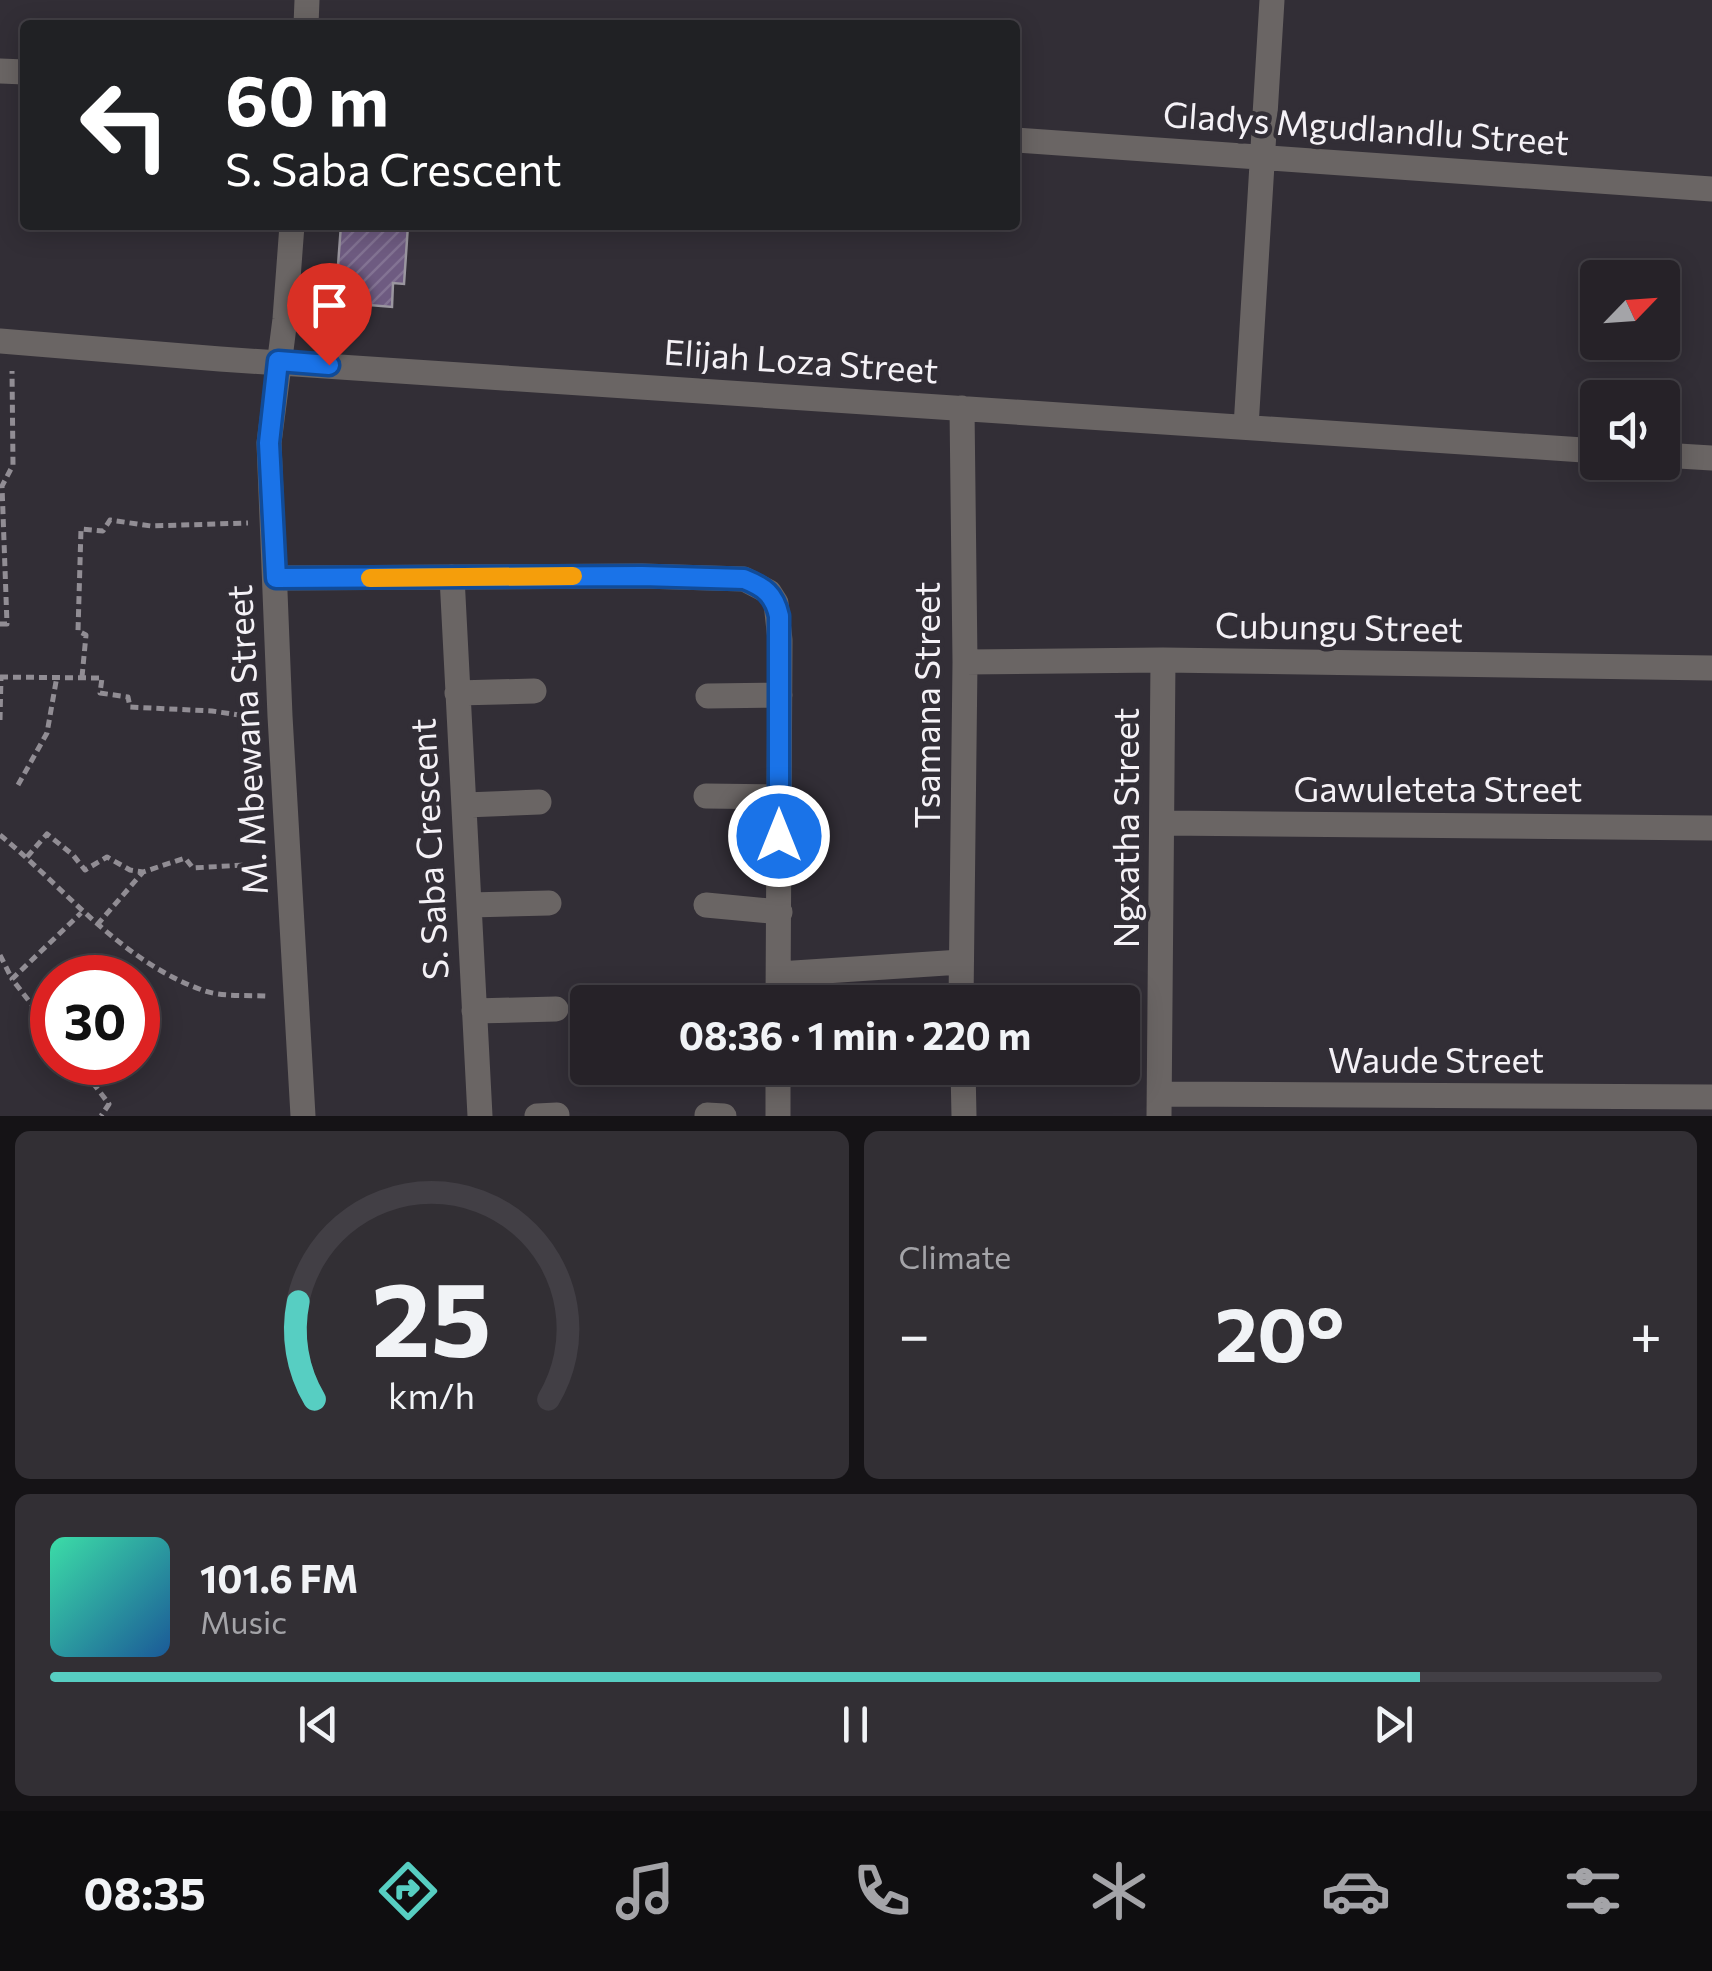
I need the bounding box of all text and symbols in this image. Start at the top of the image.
text: 60 m [225,55,389,140]
icon: left [60,60,190,190]
street label: Gladys Mgudlandlu Street [1162,91,1571,162]
text: S. Saba Crescent [225,140,562,195]
north arrow [1580,260,1680,360]
map controls [1580,260,1680,480]
pin [287,263,372,366]
icon: arrive [302,278,357,333]
street label: Elijah Loza Street [663,328,940,391]
button: sound [1580,380,1680,480]
street label: Tsamana Street [904,582,947,828]
street label: M. Mbewana Street [216,584,275,896]
street label: Cubungu Street [1215,602,1463,649]
street label: Ngxatha Street [1103,708,1146,948]
street label: S. Saba Crescent [399,717,456,981]
street label: Gawuleteta Street [1294,766,1582,809]
position arrow [727,784,831,888]
speed limit sign: 30 [30,955,160,1085]
text: 08:36 · 1 min · 220 m [679,1011,1031,1058]
street label: Waude Street [1328,1037,1544,1080]
text: Climate [899,1236,1011,1276]
text: 25 [372,1251,492,1378]
text: 20° [1215,1286,1344,1377]
text: − [899,1299,930,1366]
text: + [1630,1299,1662,1366]
text: km/h [388,1373,475,1416]
text: 101.6 FM [200,1554,358,1601]
text: Music [200,1601,287,1641]
icon: previous [291,1697,346,1752]
icon: pause [828,1697,883,1752]
icon: next [1366,1697,1421,1752]
icon: directions [373,1856,443,1926]
icon: music [610,1856,680,1926]
icon: phone [847,1856,917,1926]
icon: climate [1084,1856,1154,1926]
icon: car [1321,1856,1391,1926]
icon: filters [1558,1856,1628,1926]
text: 08:35 [84,1864,206,1919]

